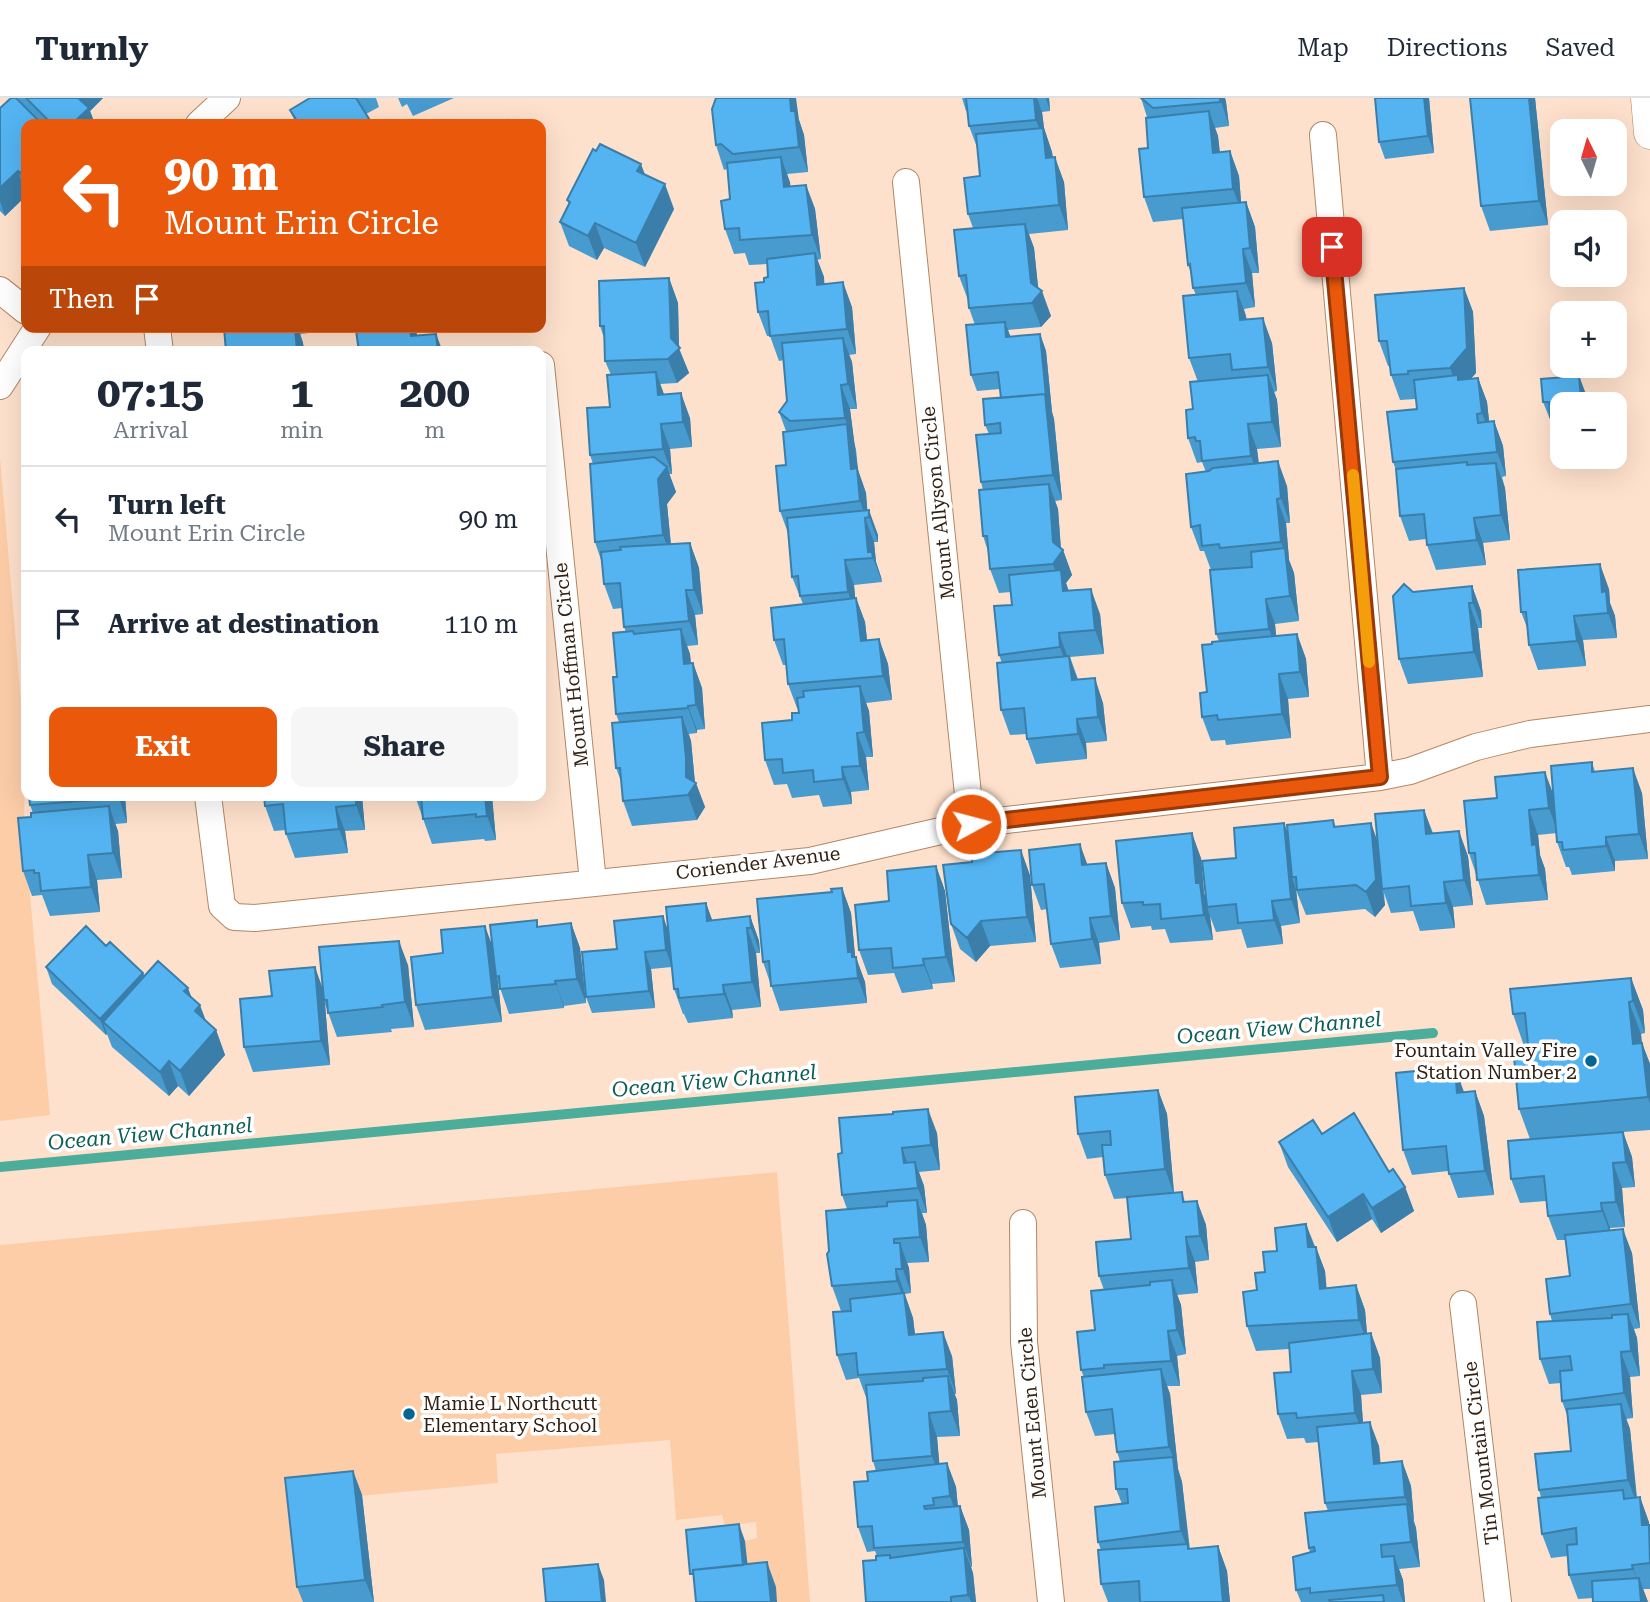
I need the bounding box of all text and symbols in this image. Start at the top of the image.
text: Turnly [35,29,149,68]
text: Map [1297,34,1349,62]
text: Directions [1387,34,1507,62]
text: Saved [1545,34,1615,62]
north arrow [1550,119,1628,196]
map controls [1550,119,1627,469]
text: 90 m [164,145,279,202]
icon: left [49,147,140,238]
text: Mount Erin Circle [164,204,439,242]
button: sound [1550,210,1627,287]
pin [1302,217,1362,277]
icon: arrive [1313,228,1351,266]
icon: arrive [128,280,166,318]
text: Then [49,284,114,314]
button: + [1550,301,1627,378]
text: 07:15 [97,368,204,417]
text: 1 [290,368,314,417]
text: 200 [399,368,470,417]
button: − [1550,392,1627,469]
street label: Mount Allyson Circle [916,405,960,601]
text: Arrival [113,417,188,444]
text: min [280,417,323,444]
text: m [424,417,445,444]
text: Turn left [108,490,226,520]
icon: left [49,500,87,538]
text: 90 m [459,504,518,534]
text: Mount Erin Circle [108,520,305,547]
street label: Mount Hoffman Circle [549,562,593,768]
icon: arrive [49,605,87,643]
text: Arrive at destination [108,609,379,639]
text: 110 m [444,609,518,639]
button: Exit [49,707,277,787]
button: Share [291,707,518,787]
position arrow [934,787,1008,861]
street label: Coriender Avenue [675,842,841,884]
water label: Ocean View Channel [1176,1007,1382,1049]
place label: Fountain Valley Fire Station Number 2 [1394,1039,1577,1084]
marker: Fountain Valley Fire Station Number 2 [1583,1053,1599,1069]
water label: Ocean View Channel [611,1060,817,1102]
water label: Ocean View Channel [47,1113,253,1155]
street label: Mount Eden Circle [1013,1326,1051,1500]
street label: Tin Mountain Circle [1458,1360,1504,1546]
place label: Mamie L Northcutt Elementary School [423,1392,597,1437]
marker: Mamie L Northcutt Elementary School [401,1406,417,1422]

